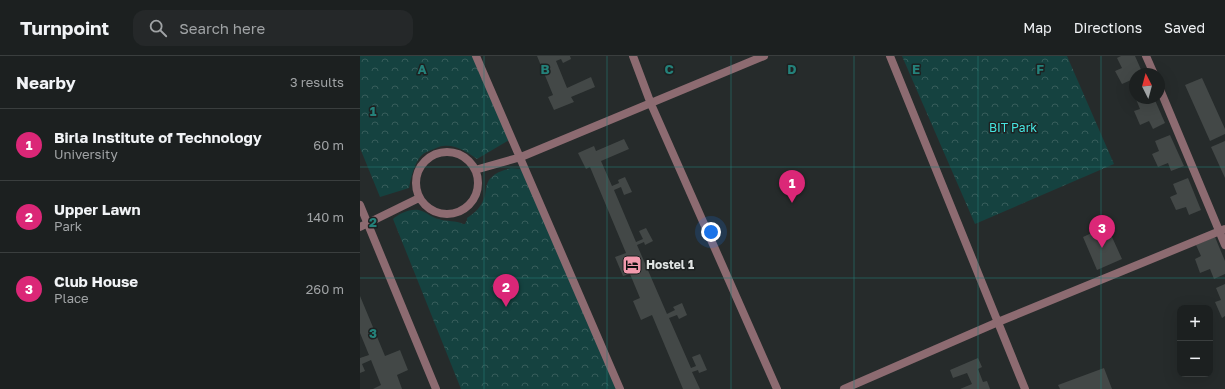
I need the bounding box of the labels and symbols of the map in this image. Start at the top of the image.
text: A [417,61,427,77]
text: B [540,61,550,77]
text: C [664,61,674,77]
text: D [787,61,797,77]
text: E [912,61,920,77]
text: F [1036,61,1044,77]
north arrow [1129,68,1165,104]
text: 1 [370,103,377,119]
park label: BIT Park [989,120,1037,135]
pin: 1 [779,170,805,203]
text: 2 [369,214,377,230]
pin: 3 [1089,215,1115,248]
your location [701,222,721,242]
hotel icon: Hostel 1 [621,254,643,276]
place label: Hostel 1 [646,257,694,272]
pin: 2 [493,274,519,307]
text: 3 [369,325,377,341]

